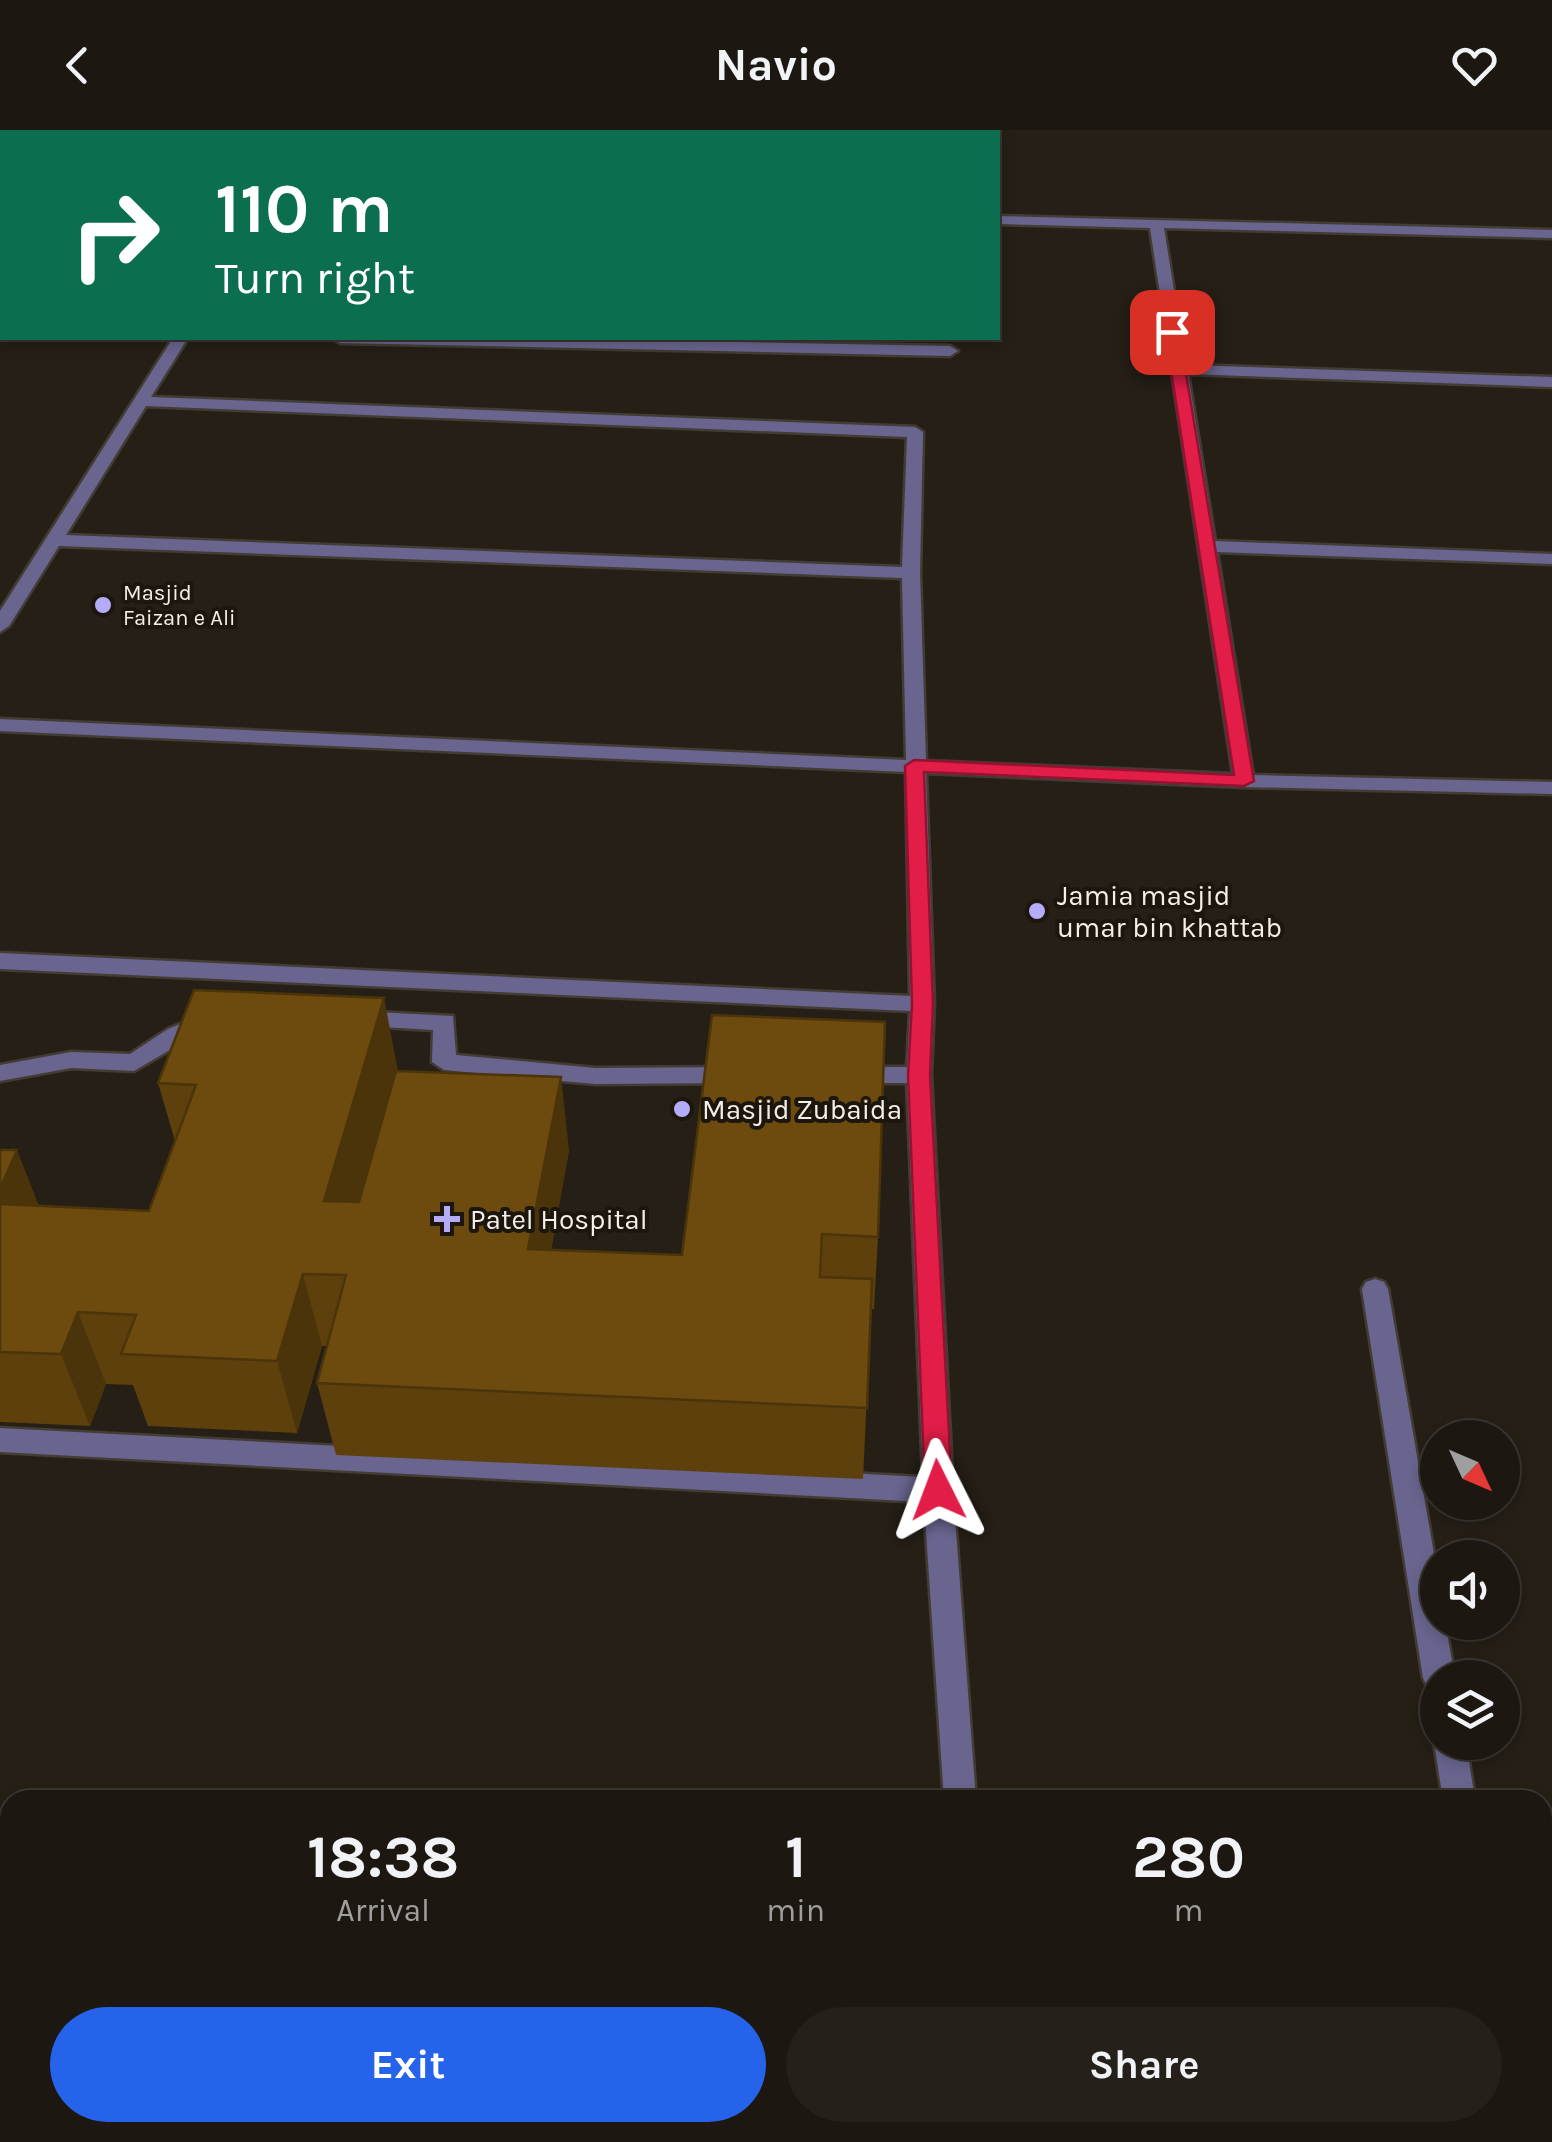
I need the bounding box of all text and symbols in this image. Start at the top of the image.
icon: back [50,38,105,93]
icon: heart [1447,38,1502,93]
text: Navio [715,39,837,91]
text: 110 m [215,168,393,250]
icon: right [50,170,180,300]
text: Turn right [215,252,415,304]
pin [1130,290,1215,375]
icon: arrive [1145,305,1200,360]
place label: Masjid Faizan e Ali [123,580,236,631]
marker: Masjid Faizan e Ali [92,594,114,616]
place label: Jamia masjid umar bin khattab [1057,879,1282,944]
marker: Jamia masjid umar bin khattab [1026,900,1048,922]
place label: Masjid Zubaida [702,1093,902,1126]
marker: Masjid Zubaida [671,1098,693,1120]
place label: Patel Hospital [470,1203,648,1236]
marker: Patel Hospital [434,1206,460,1232]
north arrow [1420,1420,1520,1520]
map controls [1420,1420,1520,1760]
position arrow [886,1438,990,1542]
button: sound [1420,1540,1520,1640]
button: layers [1420,1660,1520,1760]
text: 18:38 [307,1822,459,1892]
text: 1 [785,1822,806,1892]
text: 280 [1132,1822,1245,1892]
text: Arrival [336,1892,430,1929]
text: min [766,1892,825,1929]
text: m [1174,1892,1204,1929]
button: Exit [50,2007,766,2122]
button: Share [786,2007,1502,2122]

